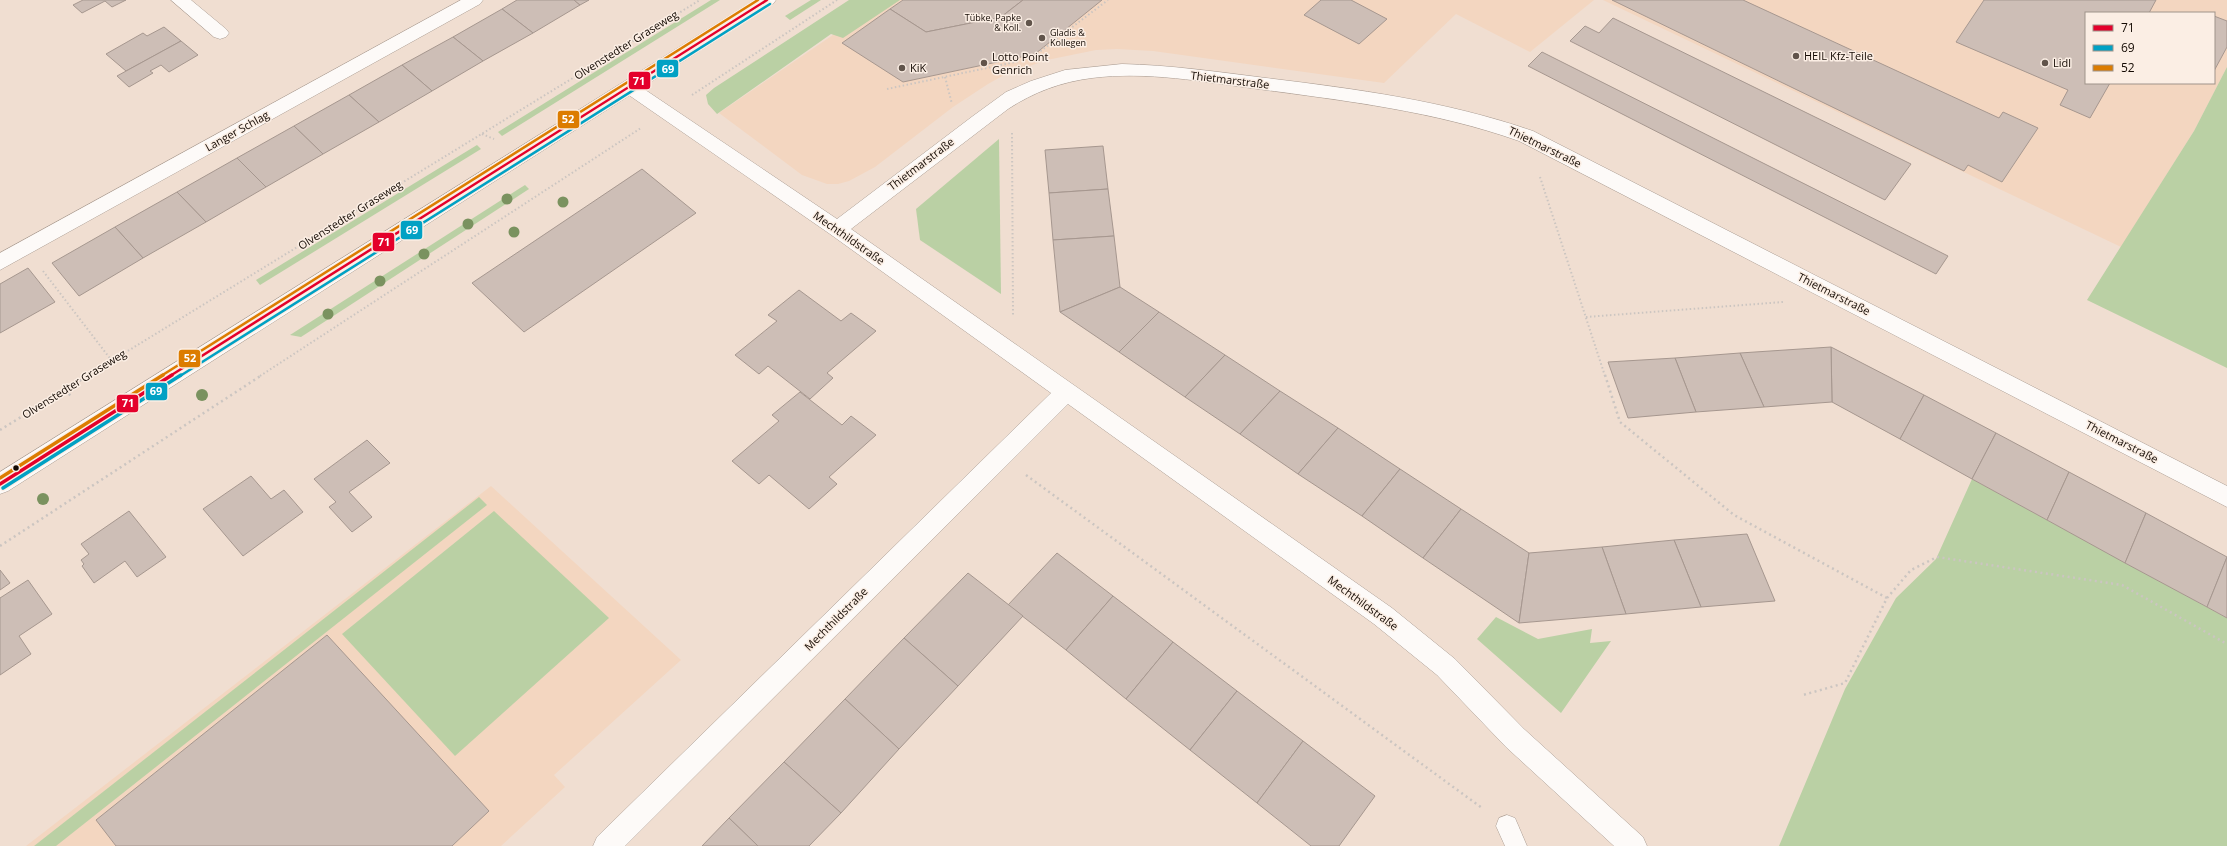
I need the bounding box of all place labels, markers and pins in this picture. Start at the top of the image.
place label: Tübke, Papke & Koll. [965,11,1021,34]
marker: Tübke, Papke & Koll. [1024,18,1034,28]
place label: Gladis & Kollegen [1050,26,1086,49]
marker: Gladis & Kollegen [1037,33,1047,43]
place label: HEIL Kfz-Teile [1804,48,1873,63]
place label: Lotto Point Genrich [992,49,1048,77]
marker: HEIL Kfz-Teile [1791,51,1801,61]
place label: Lidl [2053,55,2071,70]
marker: Lotto Point Genrich [979,58,989,68]
marker: Lidl [2040,58,2050,68]
place label: KiK [910,60,927,75]
marker: KiK [897,63,907,73]
unlabelled marker [11,463,21,473]

